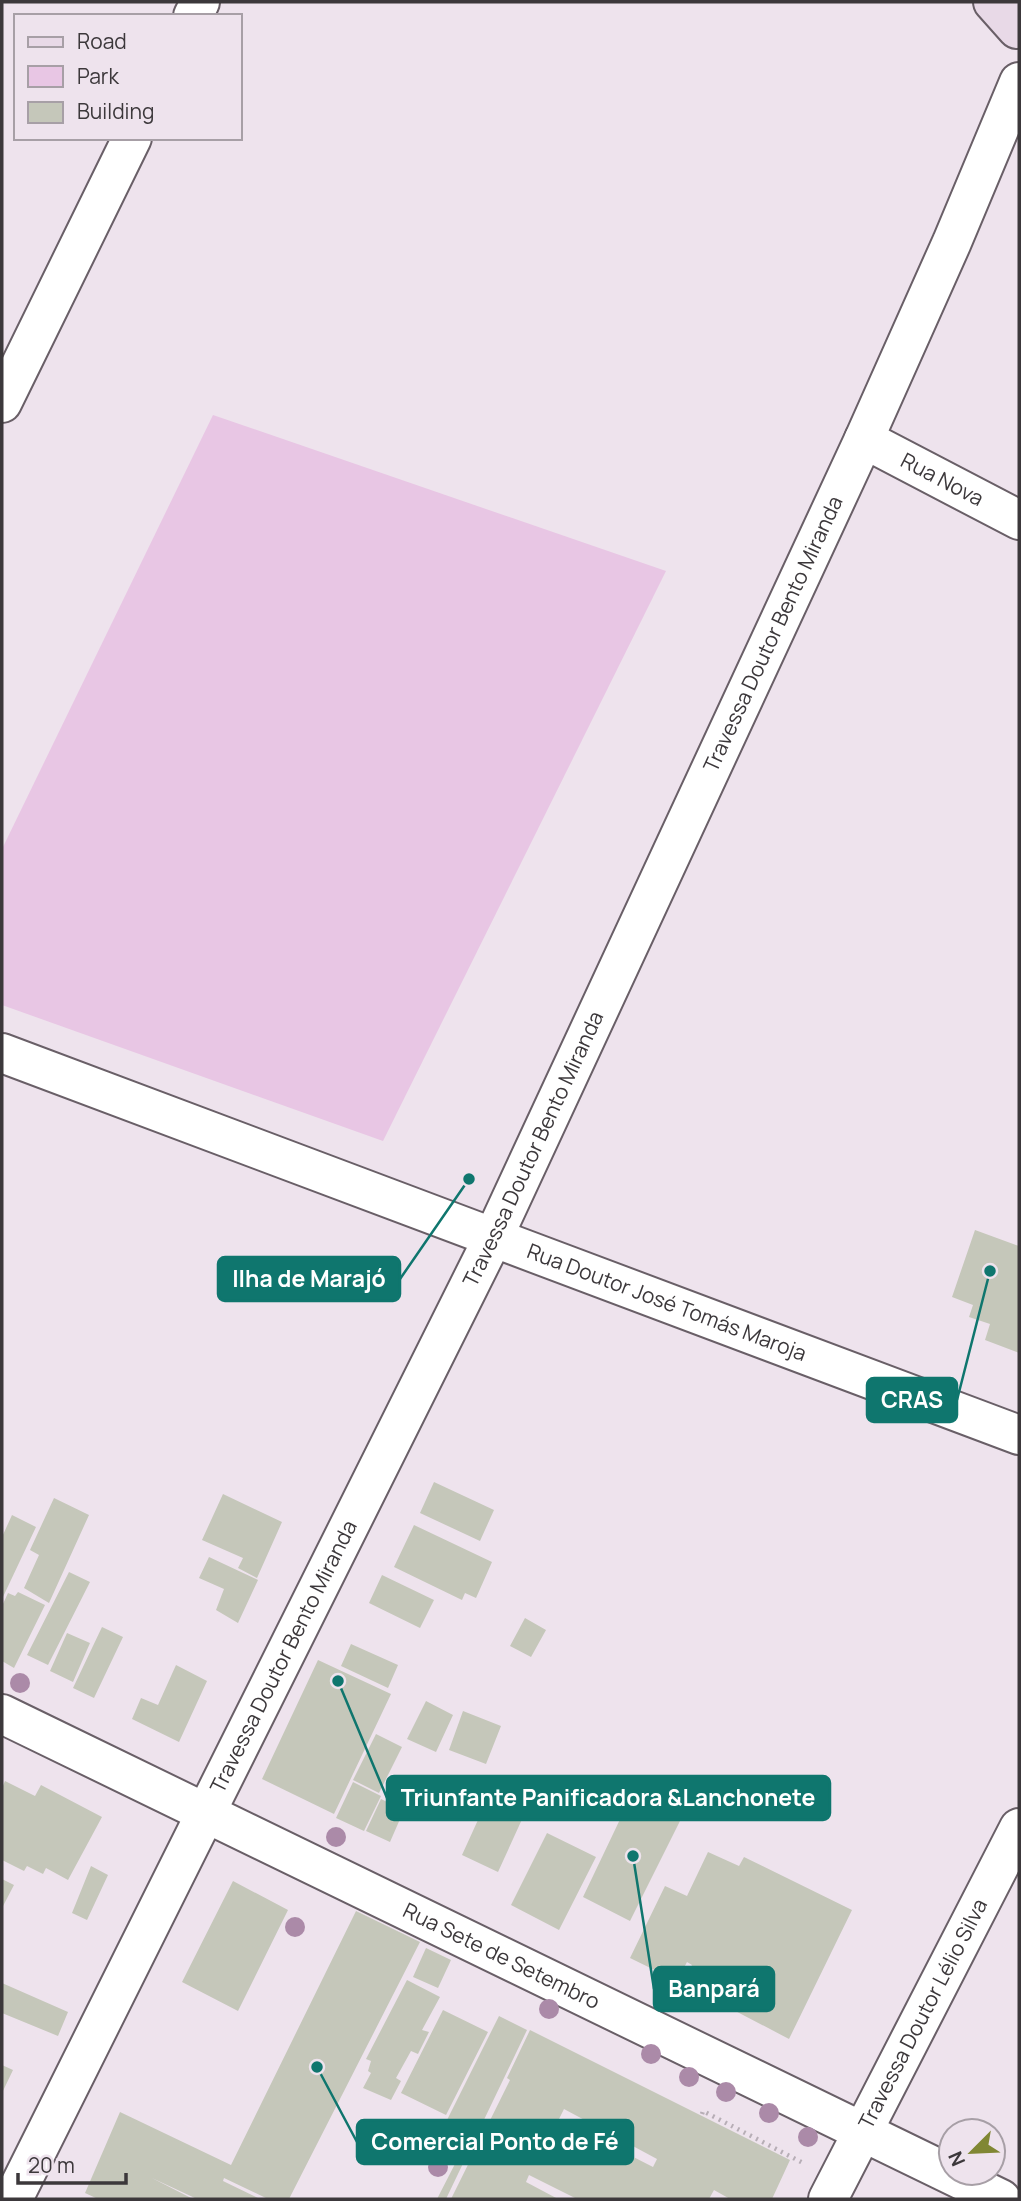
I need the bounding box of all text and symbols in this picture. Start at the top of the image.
legend [14,14,242,140]
text: Road [77,27,127,55]
text: Park [77,62,119,90]
text: Building [77,97,154,125]
street label: Rua Nova [896,446,989,512]
street label: Travessa Doutor Bento Miranda [696,491,849,776]
street label: Travessa Doutor Bento Miranda [456,1006,609,1291]
street label: Rua Doutor José Tomás Maroja [523,1236,811,1367]
callout: Ilha de Marajó [218,1257,400,1301]
text: Ilha de Marajó [232,1262,386,1294]
callout: CRAS [867,1378,957,1422]
text: CRAS [881,1383,943,1415]
street label: Travessa Doutor Bento Miranda [203,1515,363,1798]
callout: Triunfante Panificadora &Lanchonete [387,1776,830,1820]
text: Triunfante Panificadora &Lanchonete [401,1781,815,1813]
street label: Travessa Doutor Lélio Silva [851,1894,993,2134]
street label: Rua Sete de Setembro [399,1896,605,2015]
callout: Banpará [654,1967,774,2011]
text: Banpará [668,1972,760,2004]
north arrow [937,2117,1007,2187]
callout: Comercial Ponto de Fé [357,2120,633,2164]
text: Comercial Ponto de Fé [371,2125,619,2157]
scale bar [18,2142,126,2186]
text: N [942,2147,971,2170]
text: 20 m [28,2151,75,2179]

